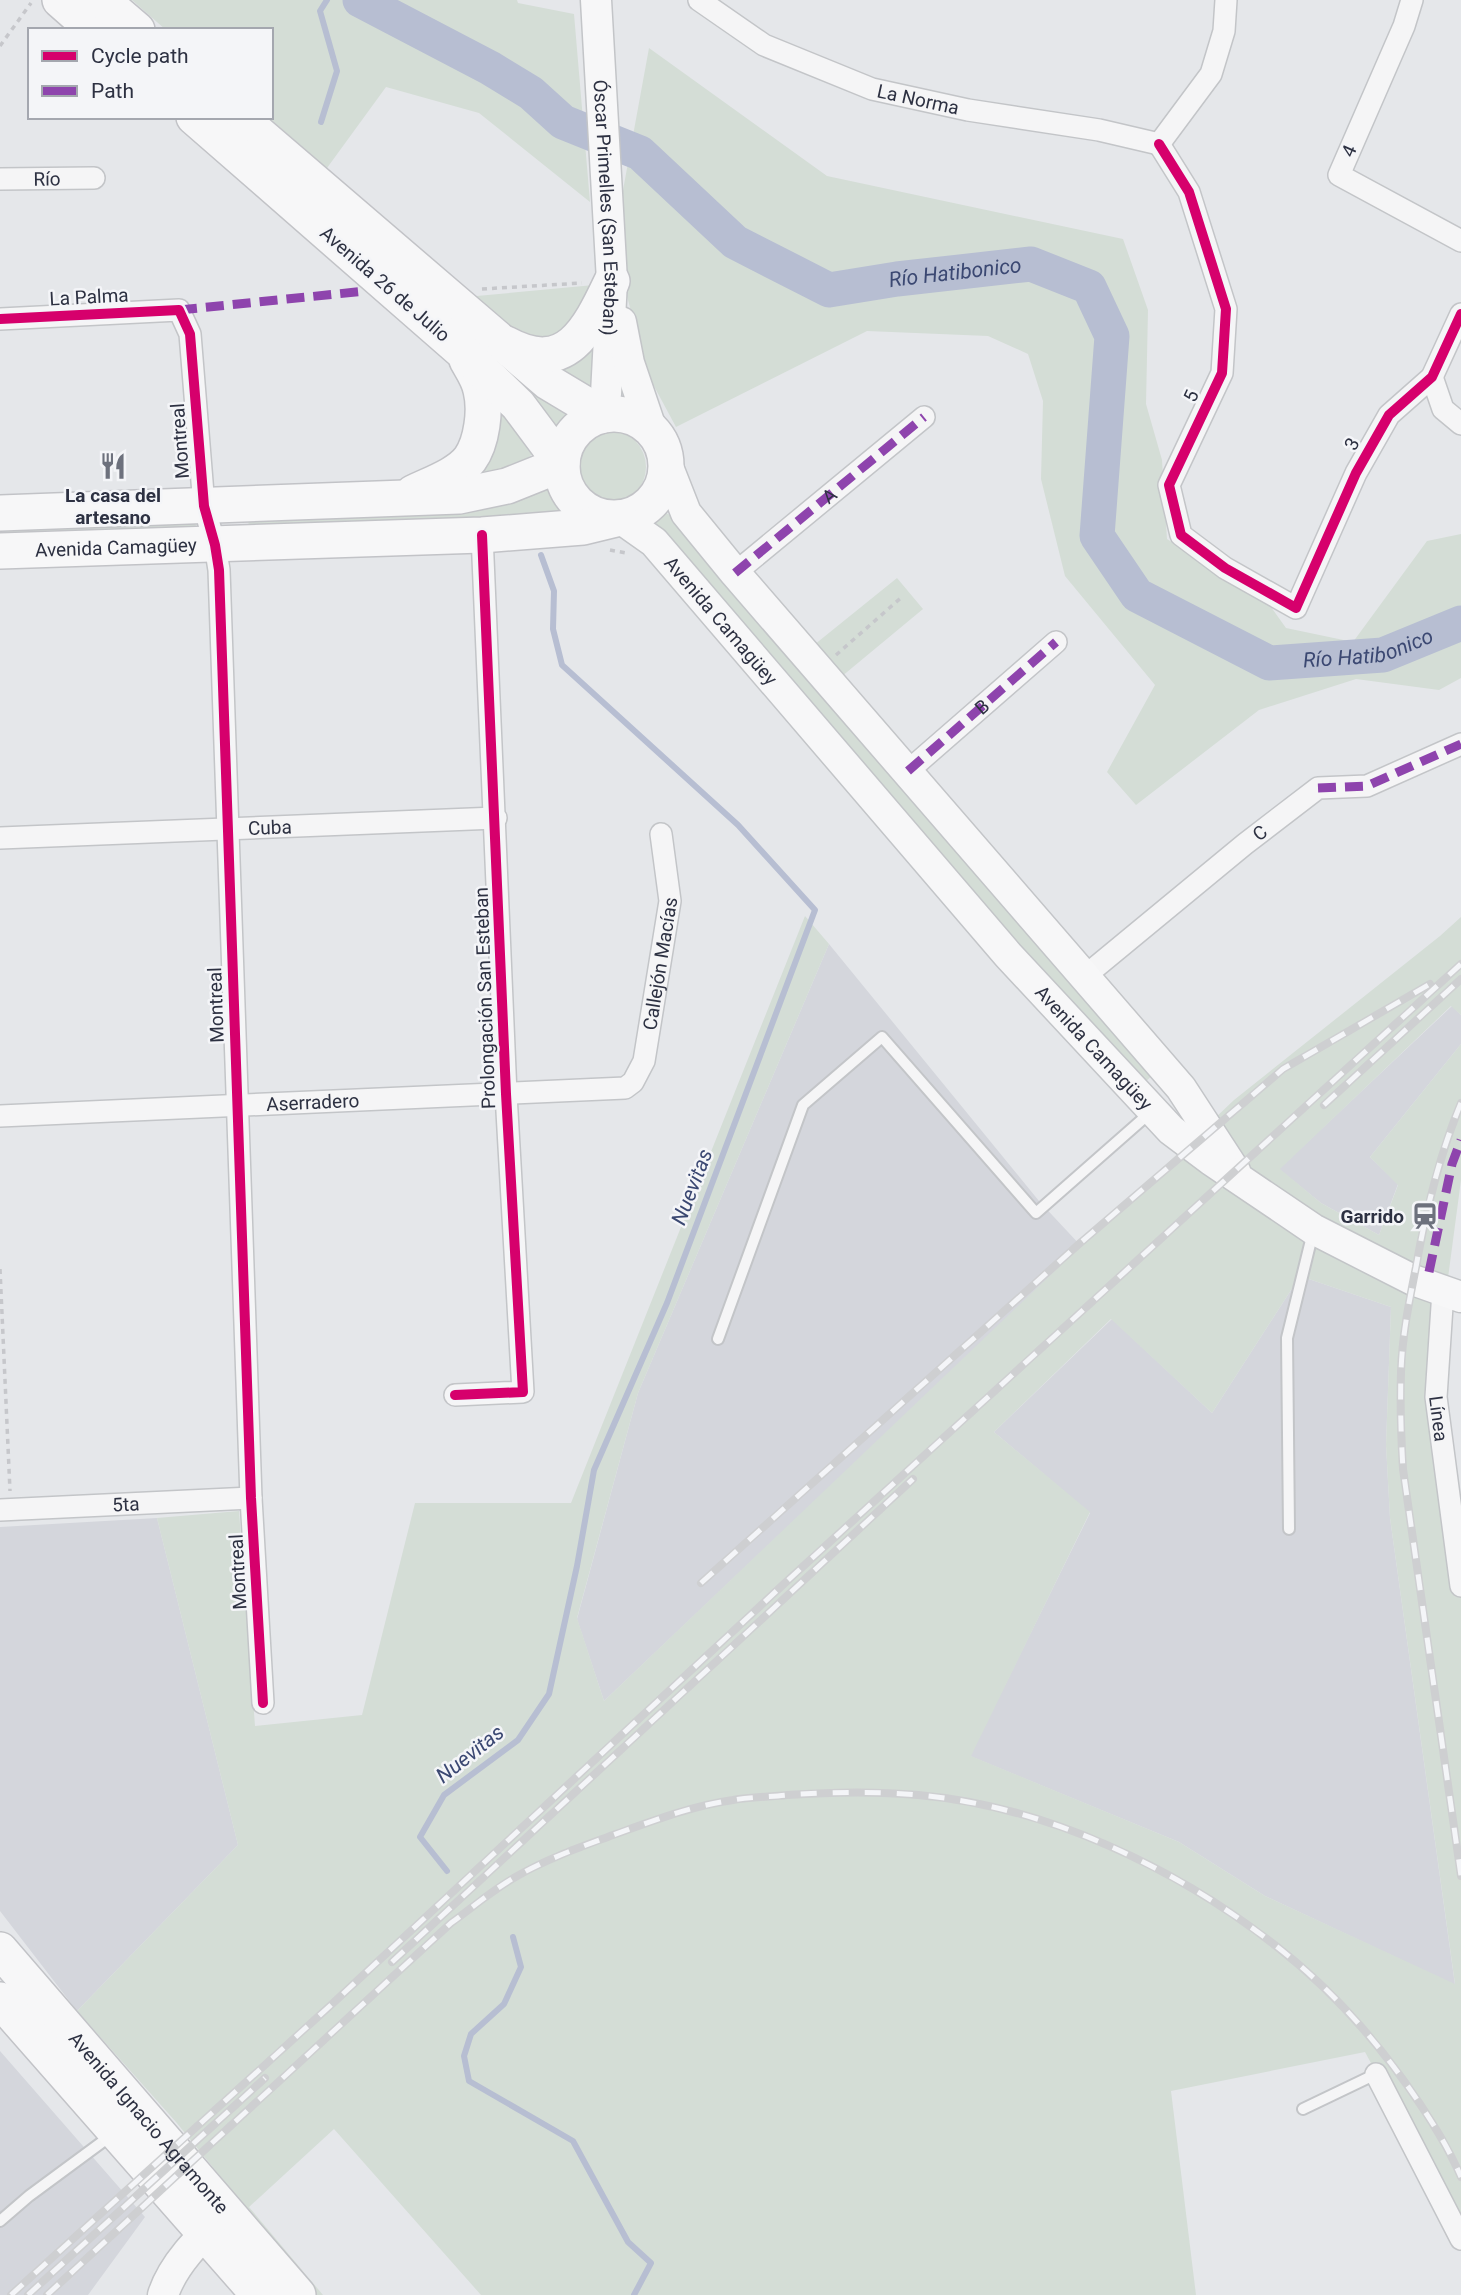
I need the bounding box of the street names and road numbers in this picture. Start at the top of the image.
street label: Óscar Primelles (San Esteban) [589,79,624,336]
street label: La Norma [875,79,961,119]
street label: 4 [1336,141,1362,161]
street label: Río [33,167,61,190]
street label: Avenida 26 de Julio [315,221,455,347]
street label: La Palma [49,283,129,311]
street label: 5 [1178,386,1204,406]
street label: Montreal [166,403,194,479]
street label: 3 [1339,434,1365,454]
street label: A [817,482,842,508]
street label: Avenida Camagüey [35,533,197,561]
street label: Avenida Camagüey [660,552,783,689]
street label: B [970,694,994,719]
street label: Cuba [247,815,292,839]
street label: C [1248,820,1272,846]
street label: Prolongación San Esteban [470,887,500,1109]
street label: Callejón Macías [638,895,682,1032]
street label: Montreal [203,967,229,1043]
street label: Avenida Camagüey [1031,980,1158,1115]
street label: Aserradero [266,1088,360,1116]
street label: Línea [1424,1394,1453,1443]
street label: 5ta [112,1492,140,1516]
street label: Montreal [225,1534,251,1610]
street label: Avenida Ignacio Agramonte [64,2027,234,2218]

